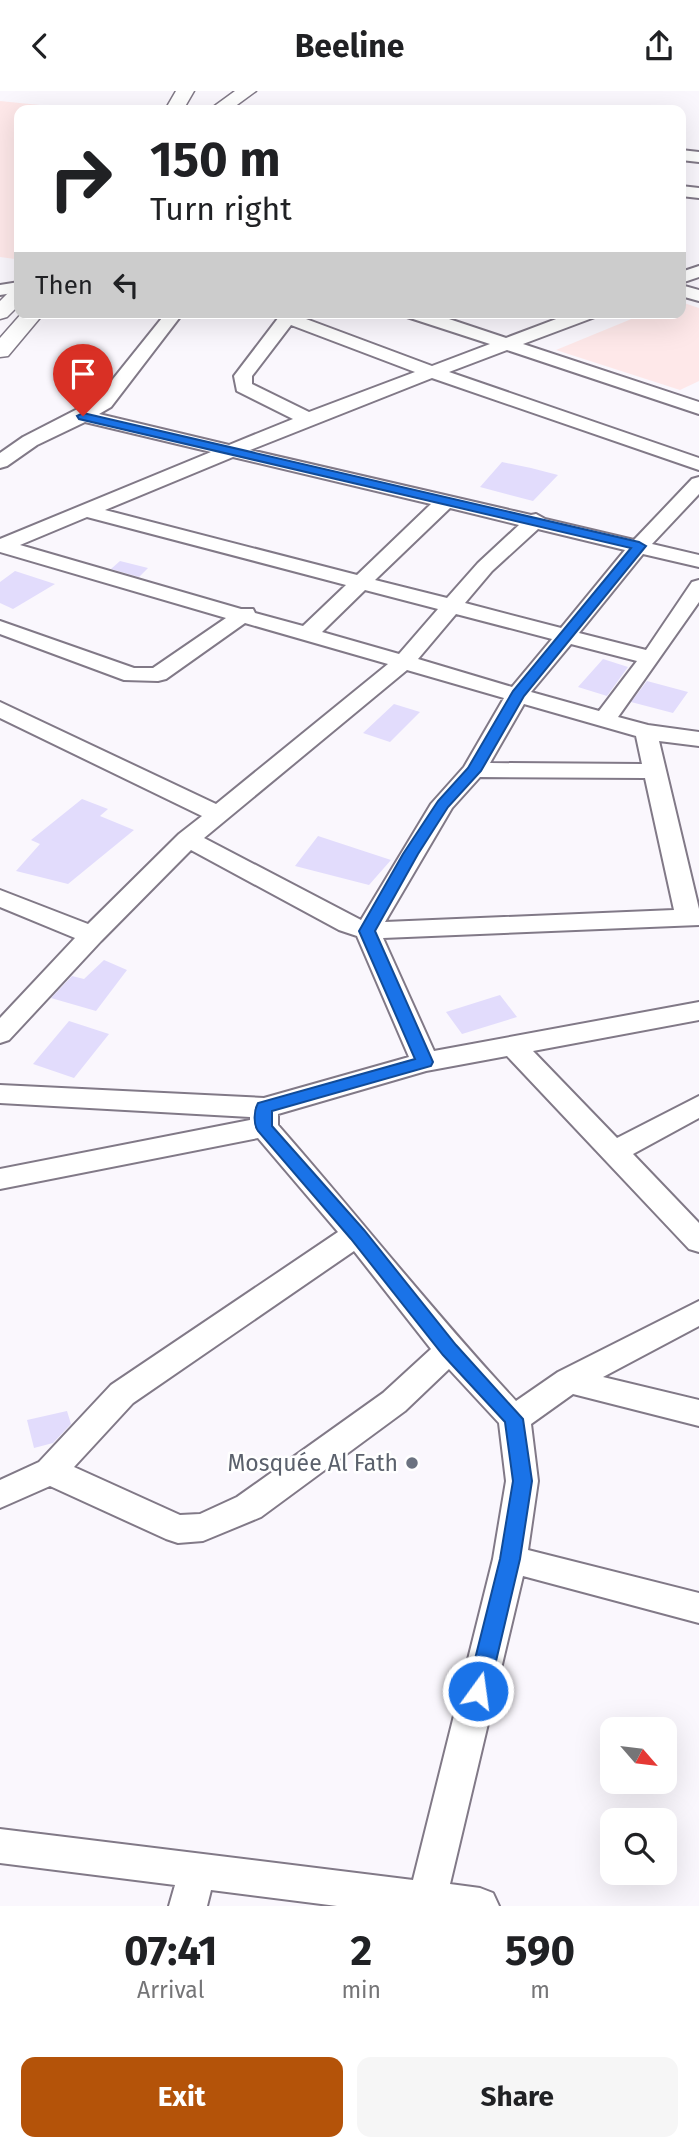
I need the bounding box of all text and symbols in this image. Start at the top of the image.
icon: back [21,27,59,65]
text: Beeline [295,27,404,65]
icon: share [640,27,678,65]
text: 150 m [150,130,281,189]
icon: right [35,133,126,224]
text: Turn right [150,190,292,228]
icon: left [107,266,145,304]
text: Then [35,270,93,301]
pin [53,344,113,416]
icon: arrive [64,355,102,393]
place label: Mosquée Al Fath [227,1449,398,1477]
marker: Mosquée Al Fath [404,1455,420,1471]
position arrow [441,1654,515,1728]
north arrow [600,1717,677,1794]
map controls [600,1717,677,1885]
button: search [600,1808,677,1885]
text: 07:41 [124,1926,217,1976]
text: 2 [350,1926,372,1976]
text: 590 [505,1926,575,1976]
text: Arrival [137,1976,204,2004]
text: min [341,1976,381,2004]
text: m [530,1976,550,2004]
button: Exit [21,2057,343,2137]
button: Share [357,2057,678,2137]

